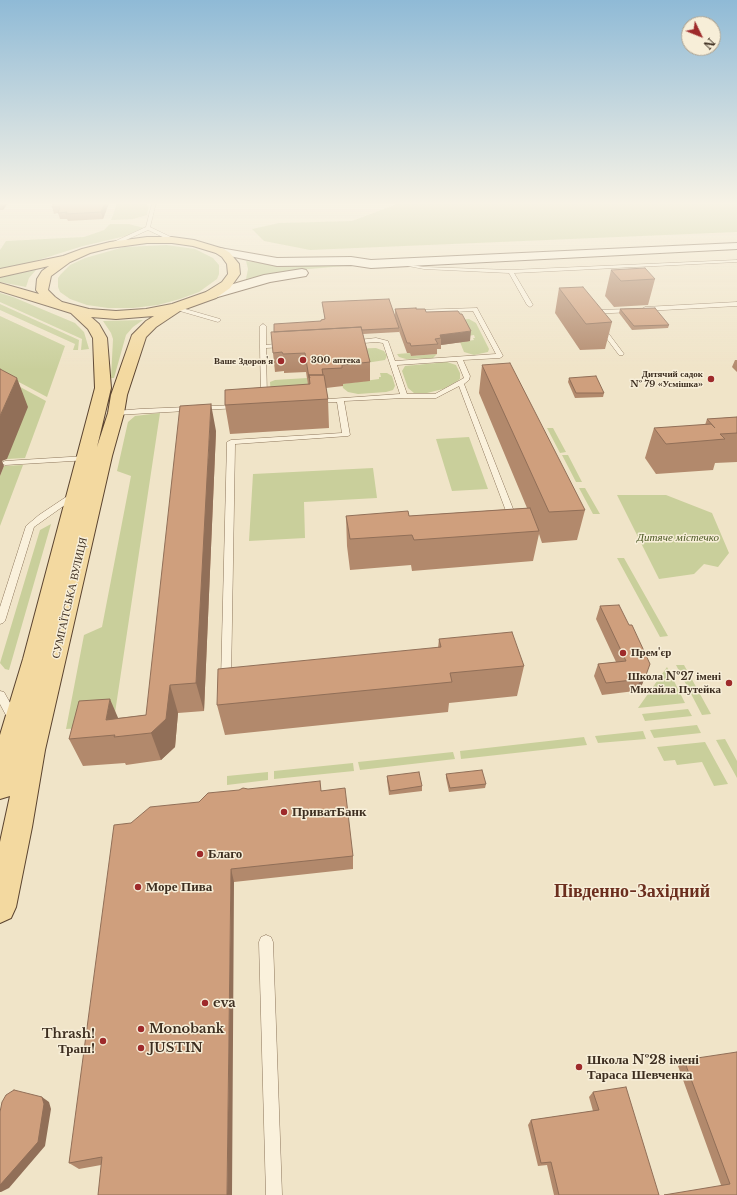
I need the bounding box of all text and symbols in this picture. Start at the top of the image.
north arrow [681,16,721,56]
text: N [700,35,718,52]
marker: 300 аптека [298,355,308,365]
place label: 300 аптека [311,355,360,365]
place label: Ваше Здоров'я [214,356,273,366]
marker: Ваше Здоров'я [276,356,286,366]
place label: Дитячий садок № 79 «Усмішка» [630,369,703,390]
marker: Дитячий садок № 79 «Усмішка» [706,374,716,384]
park label: Дитяче містечко [637,531,719,545]
street label: СУМГАЇТСЬКА ВУЛИЦЯ [50,536,90,660]
place label: Прем'єр [631,646,671,660]
marker: Прем'єр [618,648,628,658]
place label: Школа №27 імені Михайла Путейка [628,670,721,696]
marker: Школа №27 імені Михайла Путейка [724,678,734,688]
place label: ПриватБанк [292,804,366,820]
marker: ПриватБанк [279,807,289,817]
place label: Благо [208,846,242,862]
marker: Благо [195,849,205,859]
place label: Море Пива [146,879,212,895]
district label: Південно-Західний [554,881,710,903]
marker: Море Пива [133,882,143,892]
place label: eva [213,995,236,1011]
marker: eva [200,998,210,1008]
place label: Monobank [149,1021,225,1037]
marker: Monobank [136,1024,146,1034]
place label: Thrash! Траш! [42,1026,95,1057]
marker: Thrash! Траш! [98,1036,108,1046]
place label: JUSTIN [149,1040,203,1056]
marker: JUSTIN [136,1043,146,1053]
place label: Школа №28 імені Тараса Шевченка [587,1052,699,1083]
marker: Школа №28 імені Тараса Шевченка [574,1062,584,1072]

